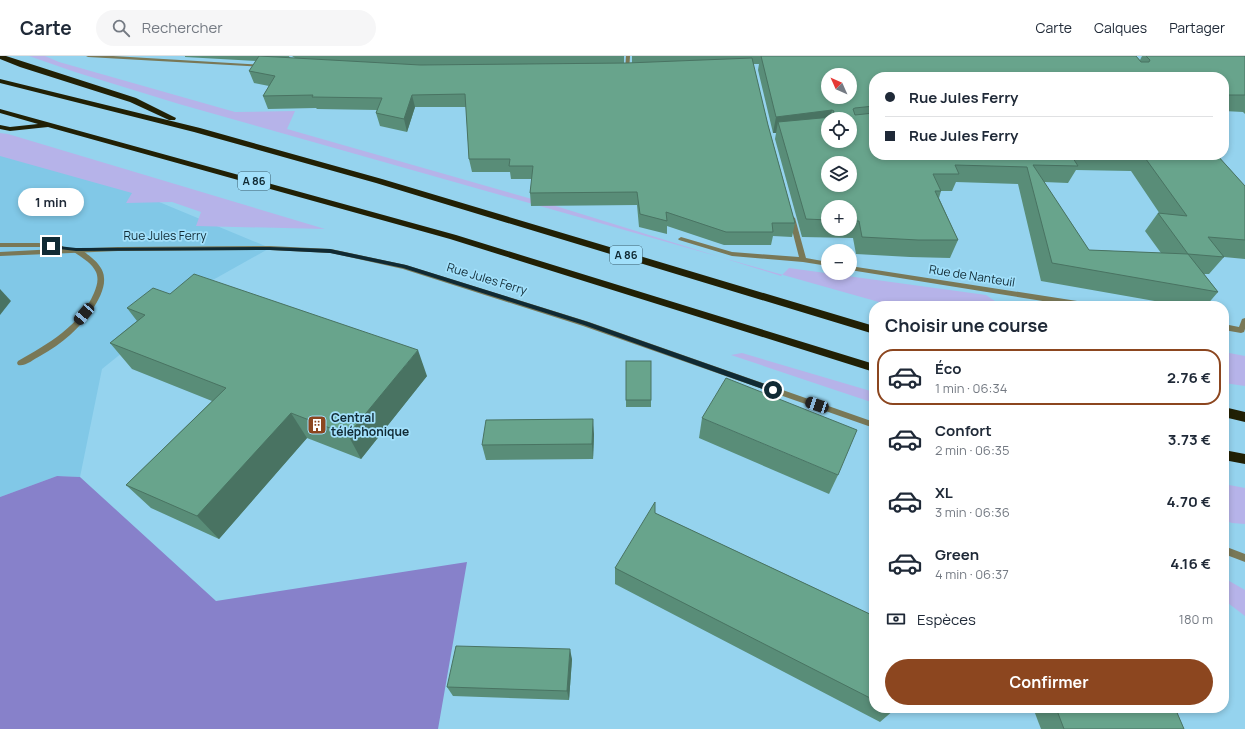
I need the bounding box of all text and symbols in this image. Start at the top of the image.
search box [96,10,376,46]
text: Carte [20,15,72,41]
icon: search [110,17,132,39]
text: Rechercher [142,17,223,38]
text: Carte [1036,18,1072,37]
text: Calques [1094,18,1147,37]
text: Partager [1169,18,1225,37]
north arrow [821,68,857,104]
map controls [821,68,857,280]
text: Rue Jules Ferry [909,87,1018,108]
button: locate [821,112,857,148]
text: Rue Jules Ferry [909,125,1018,146]
button: layers [821,156,857,192]
road number: A 86 [238,172,270,190]
callout: 1 min [18,188,84,216]
text: 1 min [35,193,67,211]
button: + [821,200,857,236]
street label: Rue Jules Ferry [123,227,207,244]
route end [42,237,60,255]
button: − [821,244,857,280]
road number: A 86 [610,246,642,264]
street label: Rue Jules Ferry [445,258,530,299]
street label: Rue de Nanteuil [928,260,1016,291]
car [72,301,96,327]
text: Choisir une course [885,313,1048,337]
text: Éco [935,358,961,379]
icon: car [887,359,923,395]
text: 2.76 € [1167,367,1211,388]
text: 1 min · 06:34 [935,379,1007,397]
route start [764,381,782,399]
car [804,395,830,415]
place label: Central téléphonique [331,409,409,440]
building icon: Central téléphonique [306,414,328,436]
text: Confort [935,420,992,441]
icon: car [887,421,923,457]
text: 3.73 € [1168,429,1211,450]
text: 2 min · 06:35 [935,441,1010,459]
text: XL [935,482,953,503]
icon: car [887,483,923,519]
text: 4.70 € [1167,491,1211,512]
text: 3 min · 06:36 [935,503,1010,521]
text: Green [935,544,979,565]
icon: car [887,545,923,581]
text: 4.16 € [1170,553,1211,574]
text: 4 min · 06:37 [935,565,1009,583]
icon: cash [885,608,907,630]
text: Espèces [917,609,976,630]
text: 180 m [1179,610,1213,628]
button: Confirmer [885,659,1213,705]

